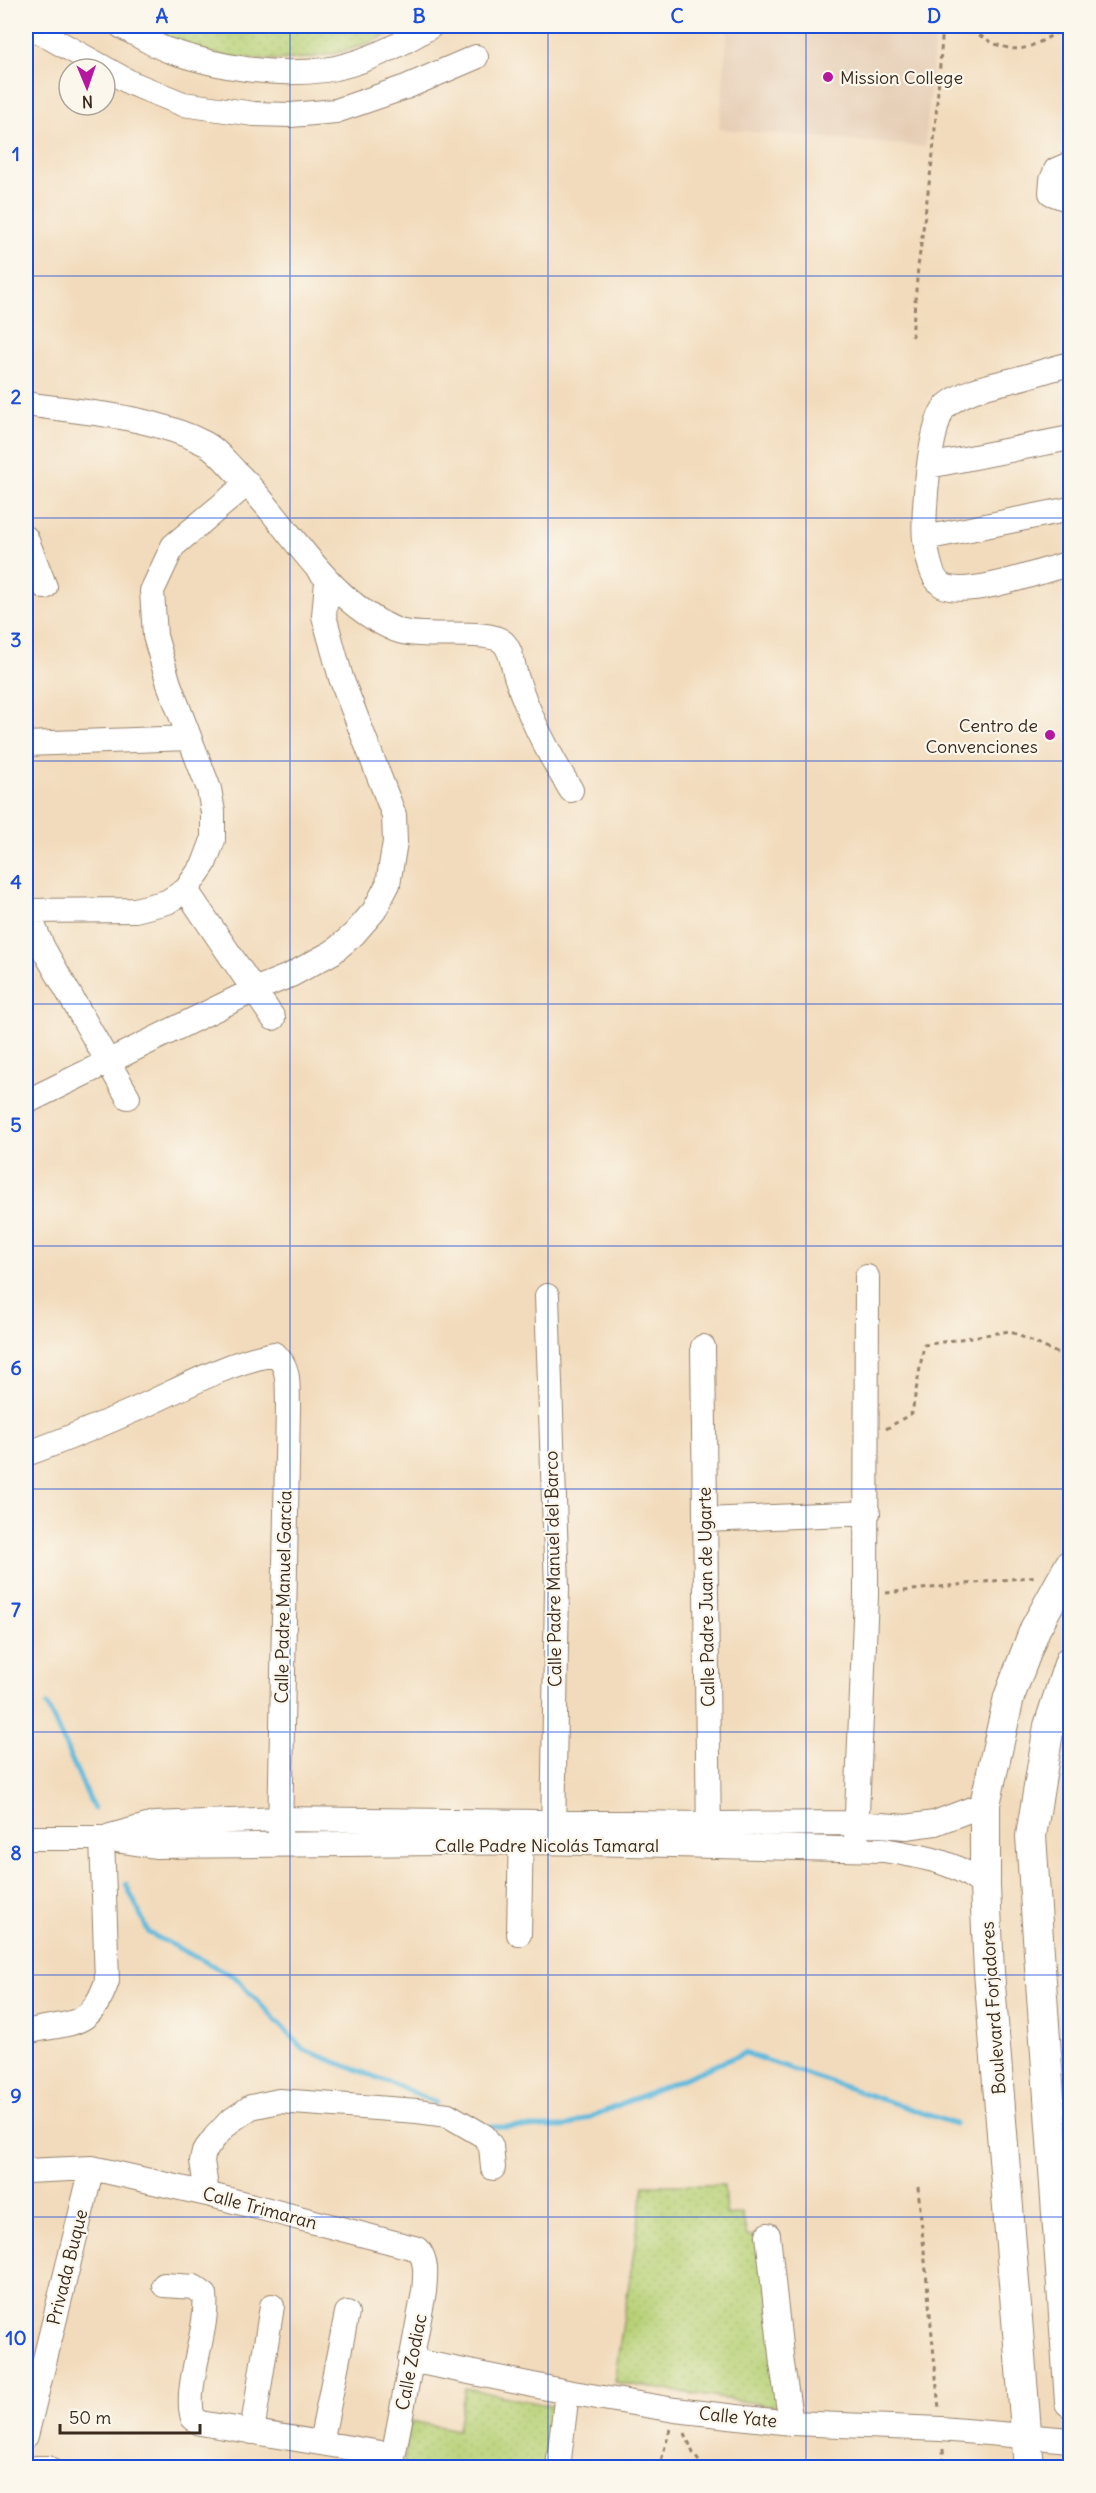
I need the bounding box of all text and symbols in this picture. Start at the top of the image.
text: A [156,3,169,28]
text: B [412,3,426,28]
text: C [670,3,684,28]
text: D [927,3,941,28]
north arrow [57,57,117,117]
place label: Mission College [840,66,963,89]
marker: Mission College [821,70,835,84]
text: N [82,92,93,112]
text: 1 [12,141,20,166]
text: 2 [11,384,22,409]
text: 3 [10,627,22,652]
place label: Centro de Convenciones [925,714,1038,758]
marker: Centro de Convenciones [1043,728,1057,742]
text: 4 [10,869,22,894]
text: 5 [10,1112,22,1137]
text: 6 [10,1355,22,1380]
street label: Calle Padre Manuel del Barco [539,1451,567,1687]
street label: Calle Padre Juan de Ugarte [693,1487,719,1707]
street label: Calle Padre Manuel García [270,1490,296,1704]
text: 7 [11,1597,21,1622]
street label: Calle Padre Nicolás Tamaral [435,1834,659,1857]
text: 8 [10,1840,22,1865]
street label: Boulevard Forjadores [975,1921,1011,2095]
text: 9 [10,2083,22,2108]
street label: Calle Trimaran [200,2182,320,2234]
street label: Privada Buque [42,2207,92,2327]
street label: Calle Zodiac [390,2312,432,2412]
text: 10 [5,2325,27,2350]
scale bar [60,2397,200,2435]
street label: Calle Yate [698,2401,778,2433]
text: 50 m [69,2406,111,2429]

